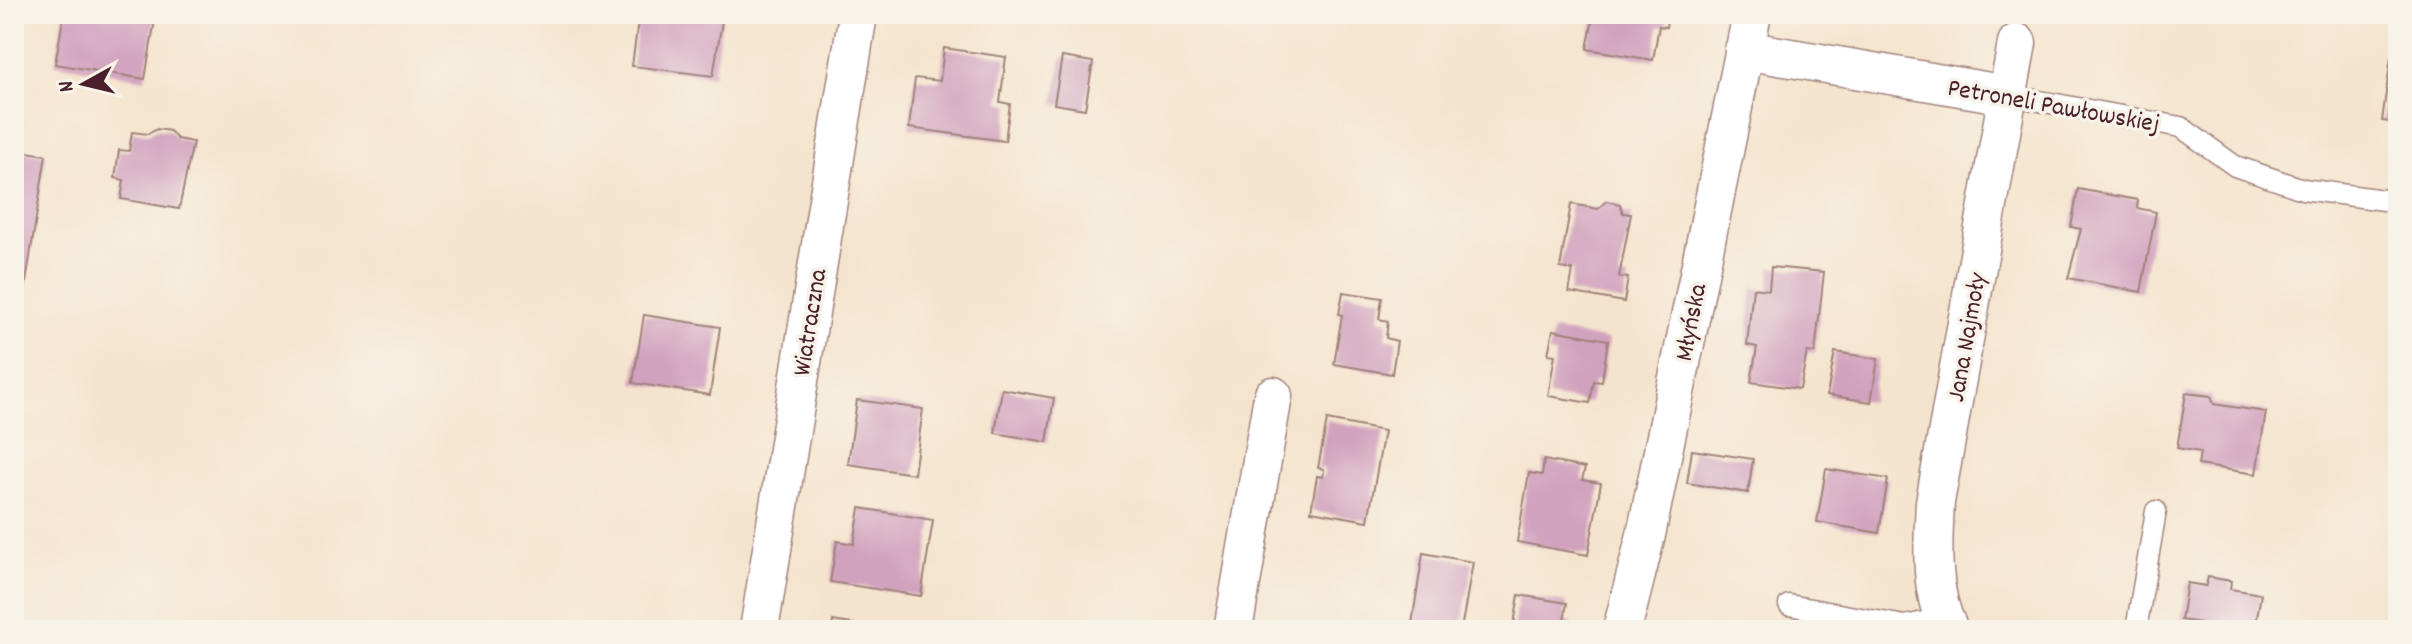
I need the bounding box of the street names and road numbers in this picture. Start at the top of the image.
street label: Petroneli Pawłowskiej [1944,71,2162,144]
street label: Wiatraczna [785,266,838,379]
street label: Jana Najmoły [1939,270,1998,405]
street label: Młyńska [1667,280,1718,365]

